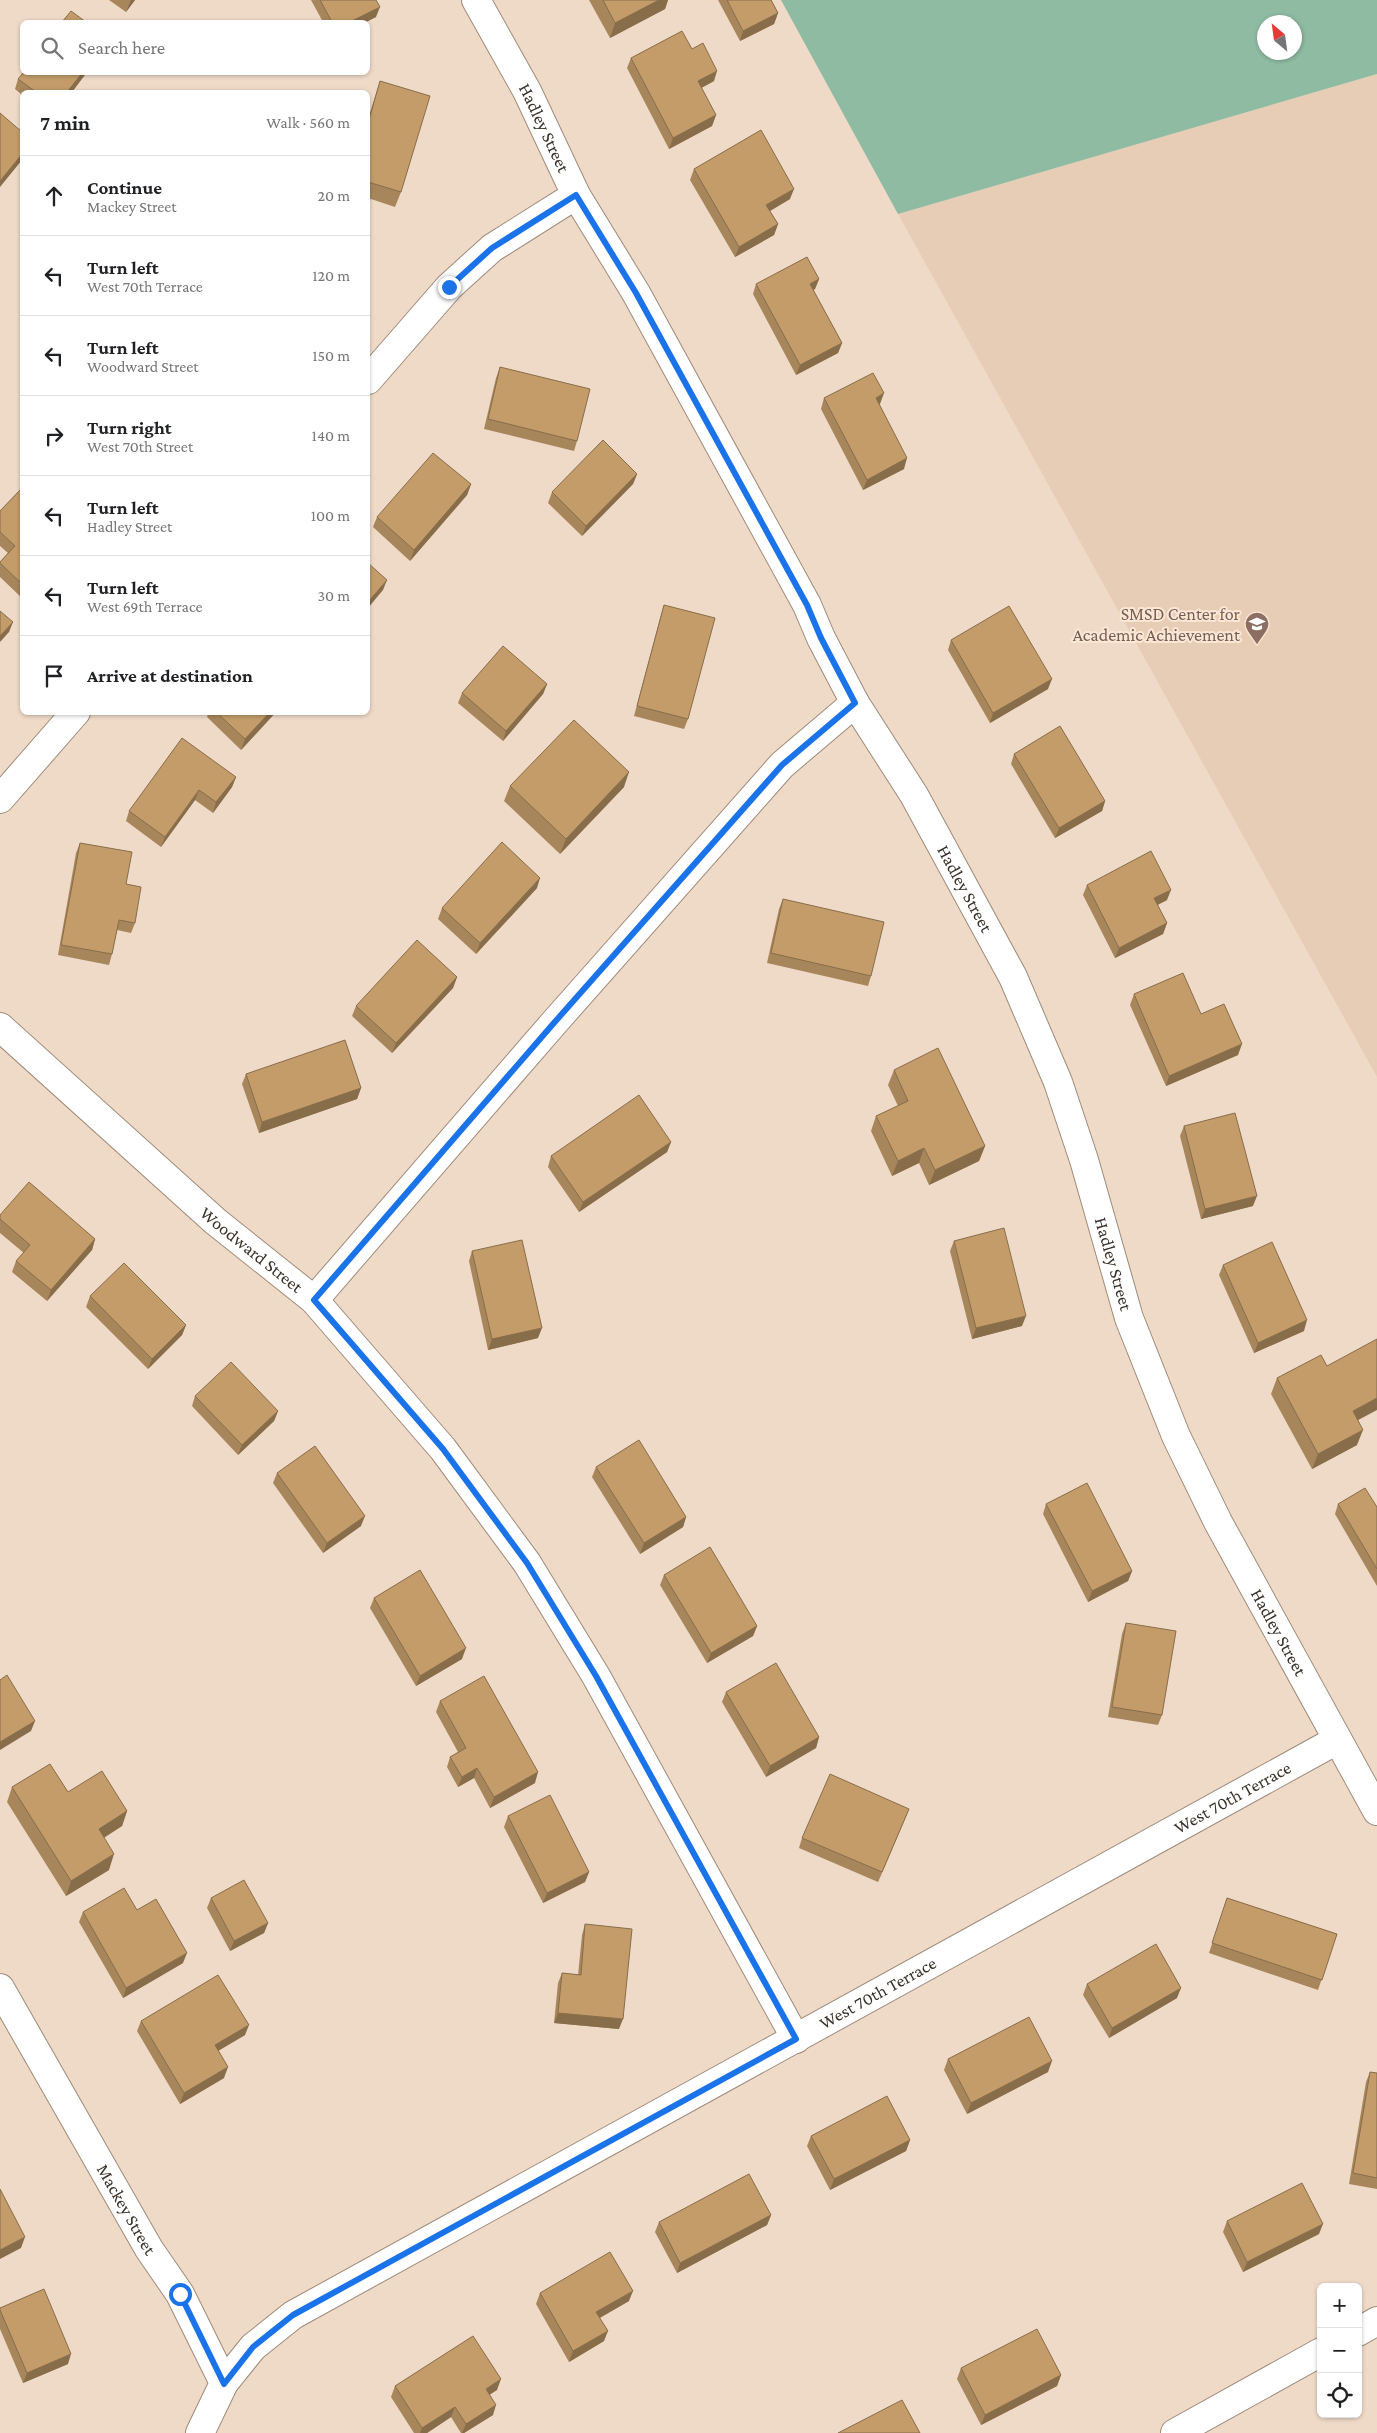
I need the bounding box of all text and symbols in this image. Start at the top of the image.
north arrow [1257,15,1302,60]
search box [20,20,370,75]
icon: search [38,34,66,62]
text: Search here [78,37,165,58]
street label: Hadley Street [515,80,574,176]
text: 7 min [40,111,90,135]
text: Walk · 560 m [266,114,350,131]
text: Continue [87,177,162,198]
icon: ahead [40,182,68,210]
text: 20 m [317,187,350,204]
text: Mackey Street [87,198,177,215]
text: Turn left [87,257,159,278]
icon: left [40,262,68,290]
text: 120 m [312,267,350,284]
route end [438,276,461,299]
text: West 70th Terrace [87,278,203,295]
text: Turn left [87,337,159,358]
icon: left [40,342,68,370]
text: 150 m [312,347,350,364]
text: Woodward Street [87,358,199,375]
text: Turn right [87,417,172,438]
icon: right [40,422,68,450]
text: 140 m [312,427,350,444]
text: West 70th Street [87,438,193,455]
text: Turn left [87,497,159,518]
icon: left [40,502,68,530]
text: 100 m [311,507,350,524]
text: Hadley Street [87,518,172,535]
text: Turn left [87,577,159,598]
icon: left [40,582,68,610]
text: 30 m [318,587,350,604]
text: West 69th Terrace [87,598,203,615]
place label: SMSD Center for Academic Achievement [1073,604,1241,645]
school or university icon: SMSD Center for Academic Achievement [1244,611,1270,645]
icon: arrive [40,662,68,690]
text: Arrive at destination [87,665,253,686]
street label: Hadley Street [933,842,997,936]
street label: Woodward Street [196,1203,307,1298]
street label: Hadley Street [1091,1215,1137,1314]
street label: Hadley Street [1247,1585,1311,1680]
street label: West 70th Terrace [1170,1757,1295,1838]
street label: West 70th Terrace [816,1953,940,2033]
street label: Mackey Street [93,2161,161,2260]
route start [169,2283,192,2306]
map controls [1317,2283,1362,2418]
button: + [1317,2283,1362,2328]
button: − [1317,2328,1362,2373]
button: locate [1317,2373,1362,2418]

